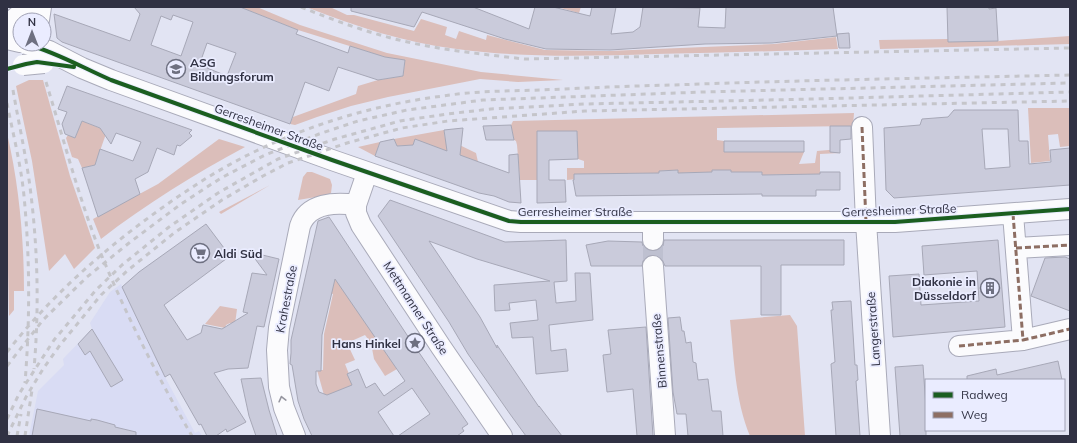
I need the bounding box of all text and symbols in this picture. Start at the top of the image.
north arrow [12,12,52,52]
text: N [28,15,36,29]
place label: ASG Bildungsforum [190,55,274,84]
school or university icon: ASG Bildungsforum [165,58,187,80]
street label: Gerresheimer Straße [213,100,325,154]
street label: Gerresheimer Straße [841,201,957,219]
street label: Gerresheimer Straße [518,204,632,219]
supermarket icon: Aldi Süd [189,242,211,264]
place label: Aldi Süd [214,246,262,261]
street label: Mettmanner Straße [380,259,452,357]
street label: Krahestraße [272,264,300,334]
place label: Diakonie in Düsseldorf [912,274,977,303]
building icon: Diakonie in Düsseldorf [979,277,1001,299]
street label: Langerstraße [863,291,883,367]
street label: Binnenstraße [648,313,670,389]
place icon: Hans Hinkel [404,332,426,354]
place label: Hans Hinkel [332,336,401,351]
legend [925,379,1065,431]
text: Radweg [961,387,1008,402]
one-way arrow [278,396,287,403]
text: Weg [961,407,987,422]

